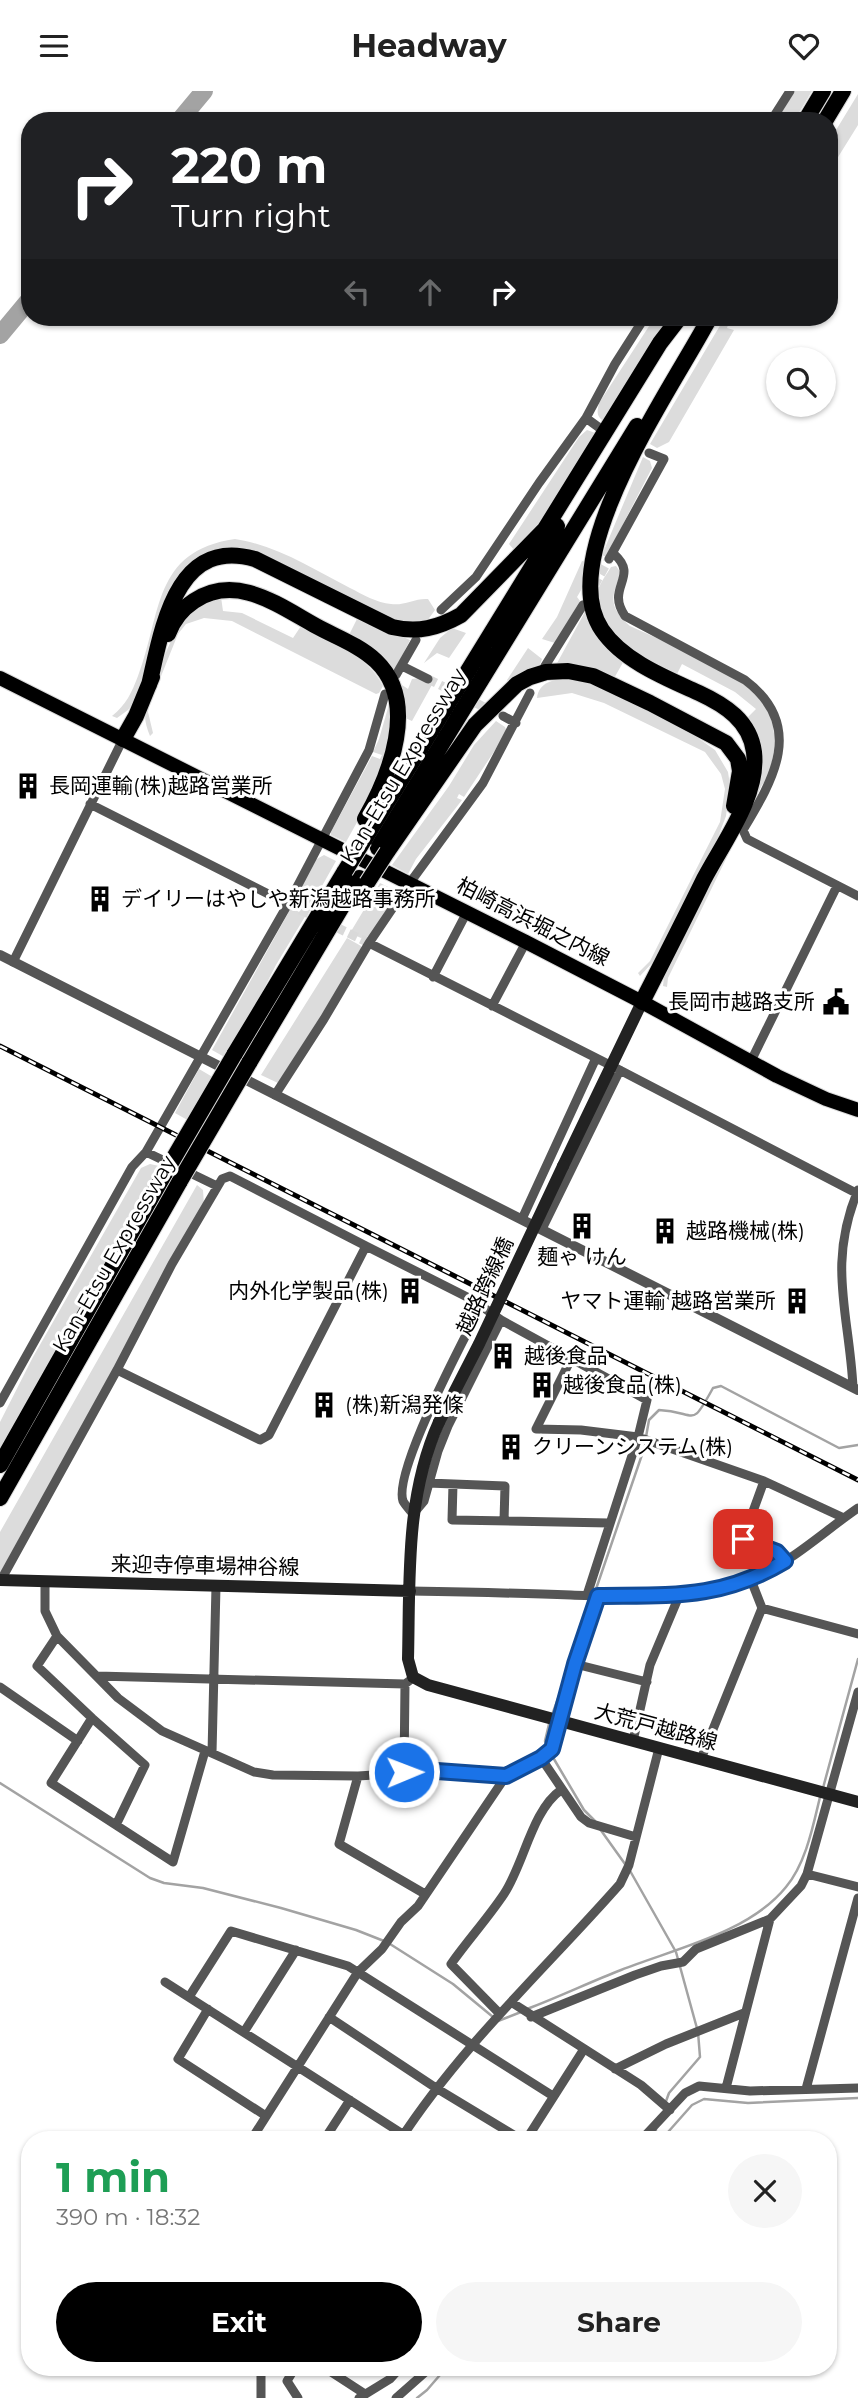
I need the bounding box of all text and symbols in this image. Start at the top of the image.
text: Headway [351,26,507,65]
icon: menu [35,27,73,65]
icon: heart [785,27,823,65]
text: 220 m [171,136,327,195]
icon: right [56,140,147,231]
text: Turn right [171,196,331,235]
icon: left [338,273,376,311]
icon: ahead [411,273,449,311]
icon: right [484,273,522,311]
map controls [766,347,836,417]
button: search [766,347,836,417]
street label: Kan-Etsu Expressway [334,663,471,868]
building icon: 長岡運輸(株)越路営業所 [13,771,43,801]
place label: 長岡運輸(株)越路営業所 [49,773,273,798]
street label: 柏崎高浜堀之内線 [453,872,614,971]
building icon: デイリーはやしや新潟越路事務所 [85,884,115,914]
place label: デイリーはやしや新潟越路事務所 [121,886,436,911]
public building icon: 長岡市越路支所 [821,987,851,1017]
place label: 長岡市越路支所 [668,989,815,1014]
street label: Kan-Etsu Expressway [47,1150,180,1357]
building icon: 麺ゃ けん [567,1211,597,1241]
building icon: 越路機械(株) [650,1216,680,1246]
place label: 越路機械(株) [686,1218,805,1243]
street label: 越路跨線橋 [451,1233,518,1339]
place label: 麺ゃ けん [537,1244,627,1269]
building icon: 内外化学製品(株) [395,1276,425,1306]
place label: 内外化学製品(株) [228,1278,389,1303]
building icon: ヤマト運輸 越路営業所 [782,1286,812,1316]
place label: ヤマト運輸 越路営業所 [560,1288,776,1313]
building icon: 越後食品 [488,1341,518,1371]
place label: 越後食品 [524,1343,608,1368]
building icon: 越後食品(株) [527,1370,557,1400]
place label: 越後食品(株) [563,1372,682,1397]
building icon: (株)新潟発條 [309,1390,339,1420]
place label: (株)新潟発條 [345,1392,464,1417]
building icon: クリーンシステム(株) [496,1432,526,1462]
place label: クリーンシステム(株) [532,1434,733,1459]
pin [713,1509,773,1569]
icon: arrive [724,1520,762,1558]
street label: 来迎寺停車場神谷線 [110,1551,300,1580]
street label: 大荒戸越路線 [592,1698,720,1755]
position arrow [367,1735,441,1809]
text: 1 min [56,2151,170,2203]
button: close [728,2154,802,2228]
text: 390 m · 18:32 [56,2203,200,2231]
button: Exit [56,2282,422,2362]
button: Share [436,2282,802,2362]

